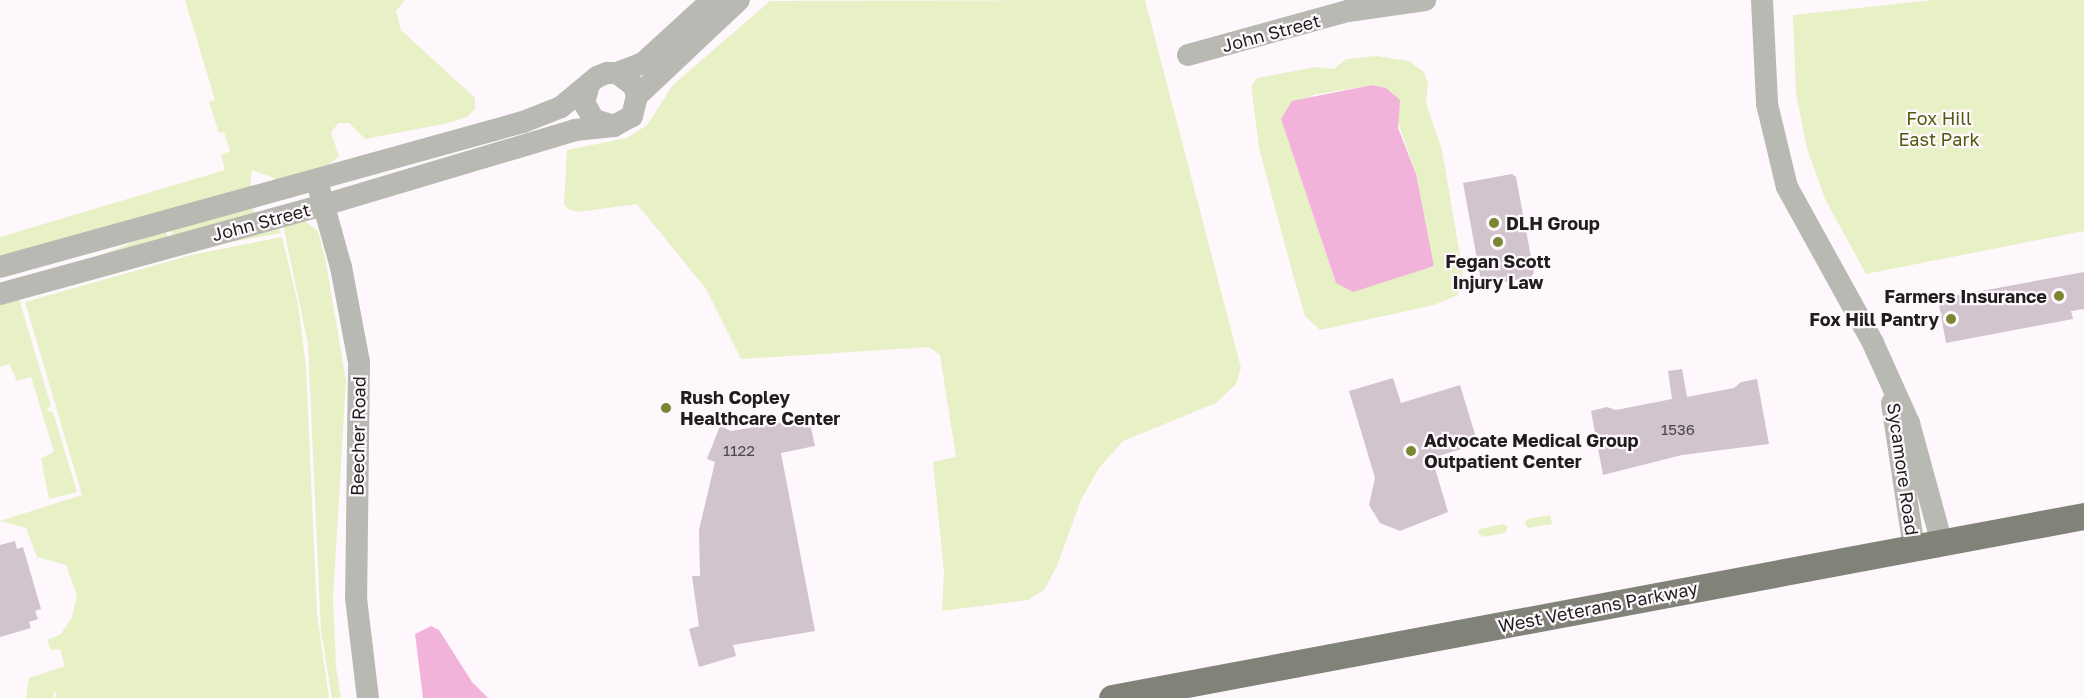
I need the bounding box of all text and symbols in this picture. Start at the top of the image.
street label: John Street [1220,10,1322,56]
park label: Fox Hill East Park [1898,108,1980,150]
street label: John Street [210,199,312,245]
place label: DLH Group [1506,212,1600,234]
marker: DLH Group [1487,216,1501,230]
marker: Fegan Scott Injury Law [1491,235,1505,249]
place label: Fegan Scott Injury Law [1445,251,1551,294]
place label: Farmers Insurance [1884,285,2047,307]
marker: Farmers Insurance [2052,289,2066,303]
place label: Fox Hill Pantry [1809,308,1939,330]
marker: Fox Hill Pantry [1944,312,1958,326]
street label: Beecher Road [346,376,370,496]
place label: Rush Copley Healthcare Center [680,387,840,430]
marker: Rush Copley Healthcare Center [657,399,675,417]
street label: Sycamore Road [1883,401,1923,537]
house number: 1536 [1661,421,1695,439]
place label: Advocate Medical Group Outpatient Center [1424,430,1639,472]
house number: 1122 [723,442,755,460]
marker: Advocate Medical Group Outpatient Center [1402,442,1420,460]
street label: West Veterans Parkway [1496,577,1700,637]

